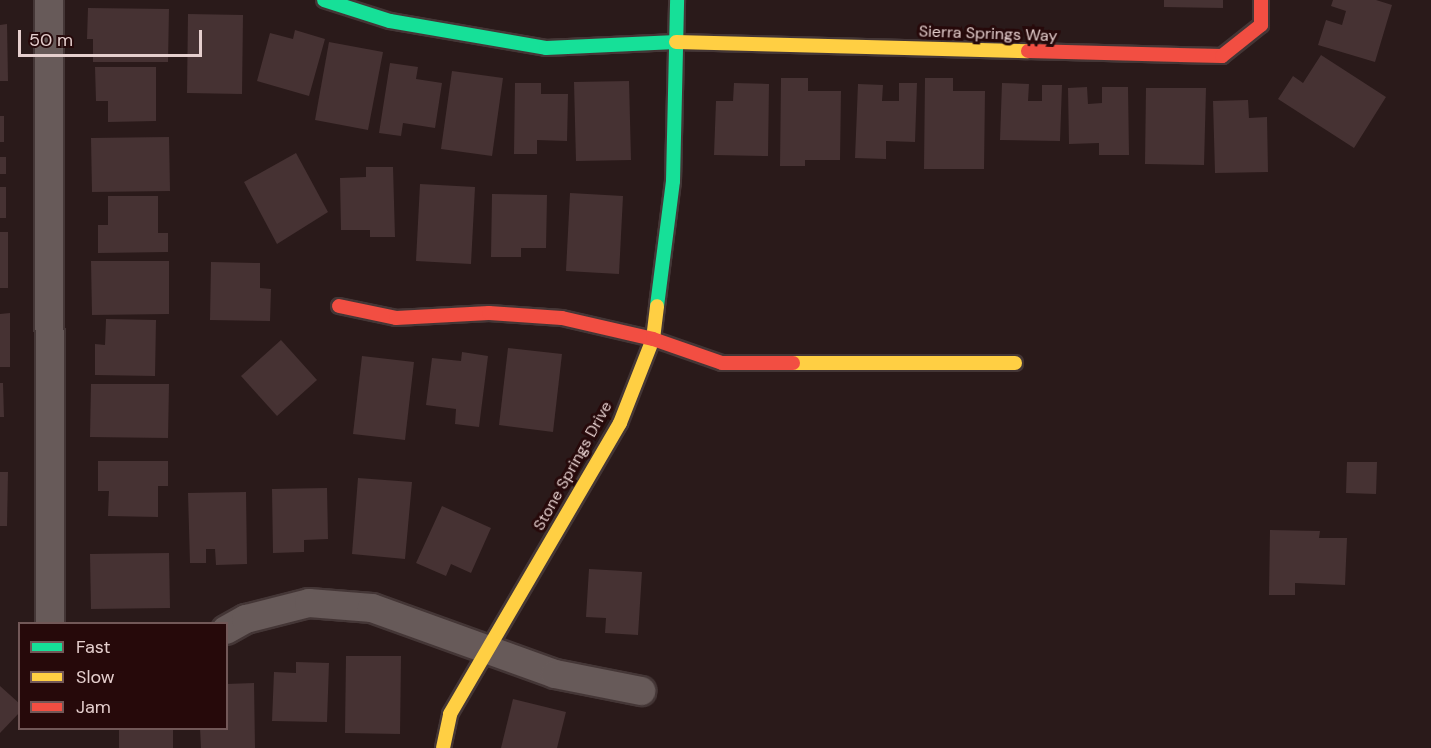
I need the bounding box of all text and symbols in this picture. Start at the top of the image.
scale bar [21,18,206,56]
street label: Sierra Springs Way [918,22,1058,46]
text: 50 m [29,28,73,52]
street label: Stone Springs Drive [530,398,616,534]
legend [18,622,228,730]
text: Fast [76,635,111,659]
text: Slow [76,665,115,689]
text: Jam [76,695,111,719]

